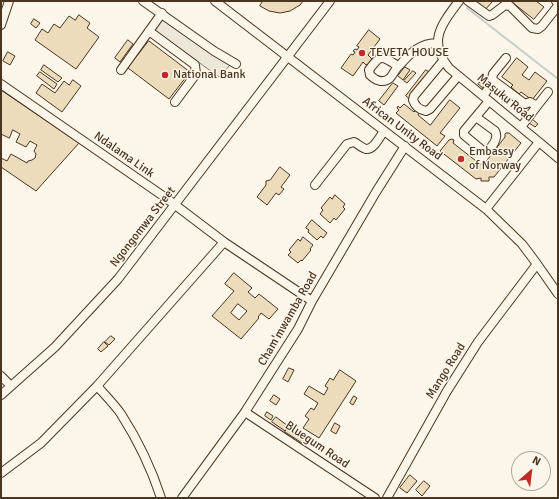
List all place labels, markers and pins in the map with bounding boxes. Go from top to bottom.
place label: TEVETA HOUSE [370,46,449,60]
marker: TEVETA HOUSE [357,48,367,58]
place label: National Bank [173,68,246,82]
marker: National Bank [160,70,170,80]
place label: Embassy of Norway [469,145,521,173]
marker: Embassy of Norway [456,154,466,164]

